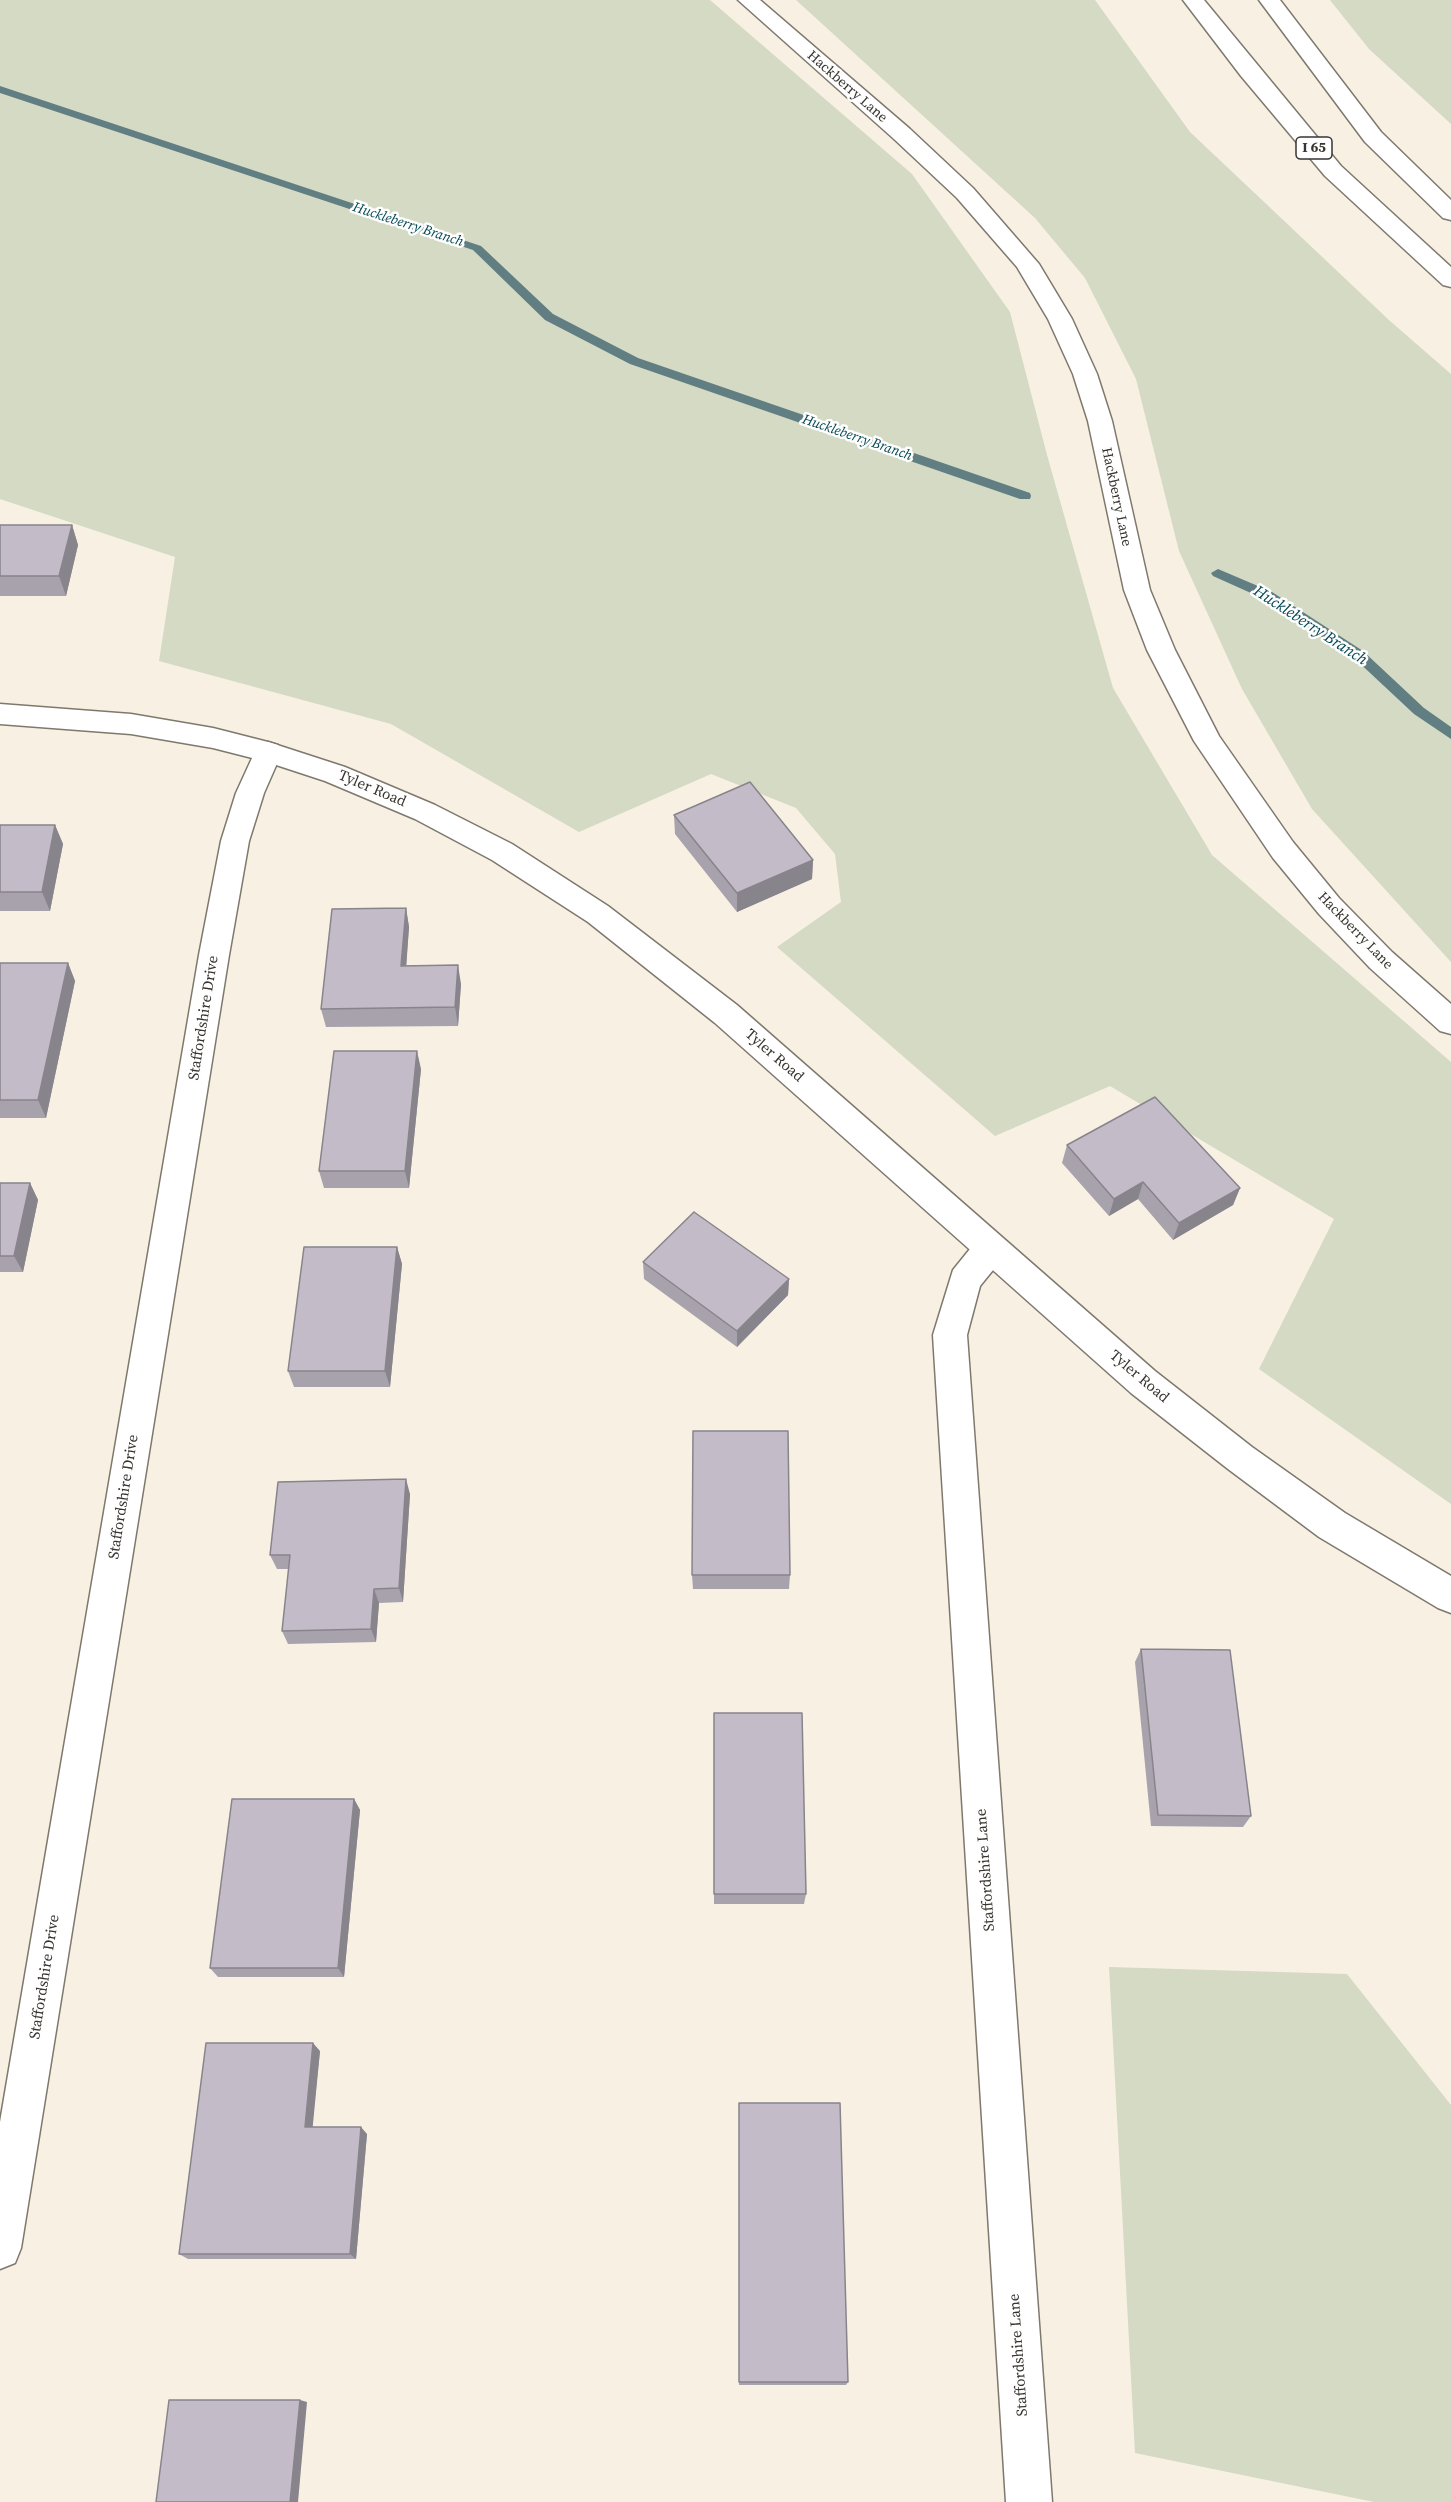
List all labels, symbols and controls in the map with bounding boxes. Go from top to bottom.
street label: Hackberry Lane [803,48,891,126]
road number: I 65 [1296,137,1332,159]
water label: Huckleberry Branch [351,199,465,251]
water label: Huckleberry Branch [800,411,914,465]
street label: Hackberry Lane [1097,446,1135,548]
water label: Huckleberry Branch [1250,582,1370,670]
street label: Tyler Road [335,767,409,811]
street label: Hackberry Lane [1314,889,1396,973]
street label: Staffordshire Drive [185,954,223,1082]
street label: Tyler Road [741,1026,807,1086]
street label: Tyler Road [1106,1347,1172,1407]
street label: Staffordshire Drive [105,1433,143,1561]
street label: Staffordshire Lane [973,1808,999,1932]
street label: Staffordshire Drive [26,1913,64,2041]
street label: Staffordshire Lane [1006,2293,1032,2417]

